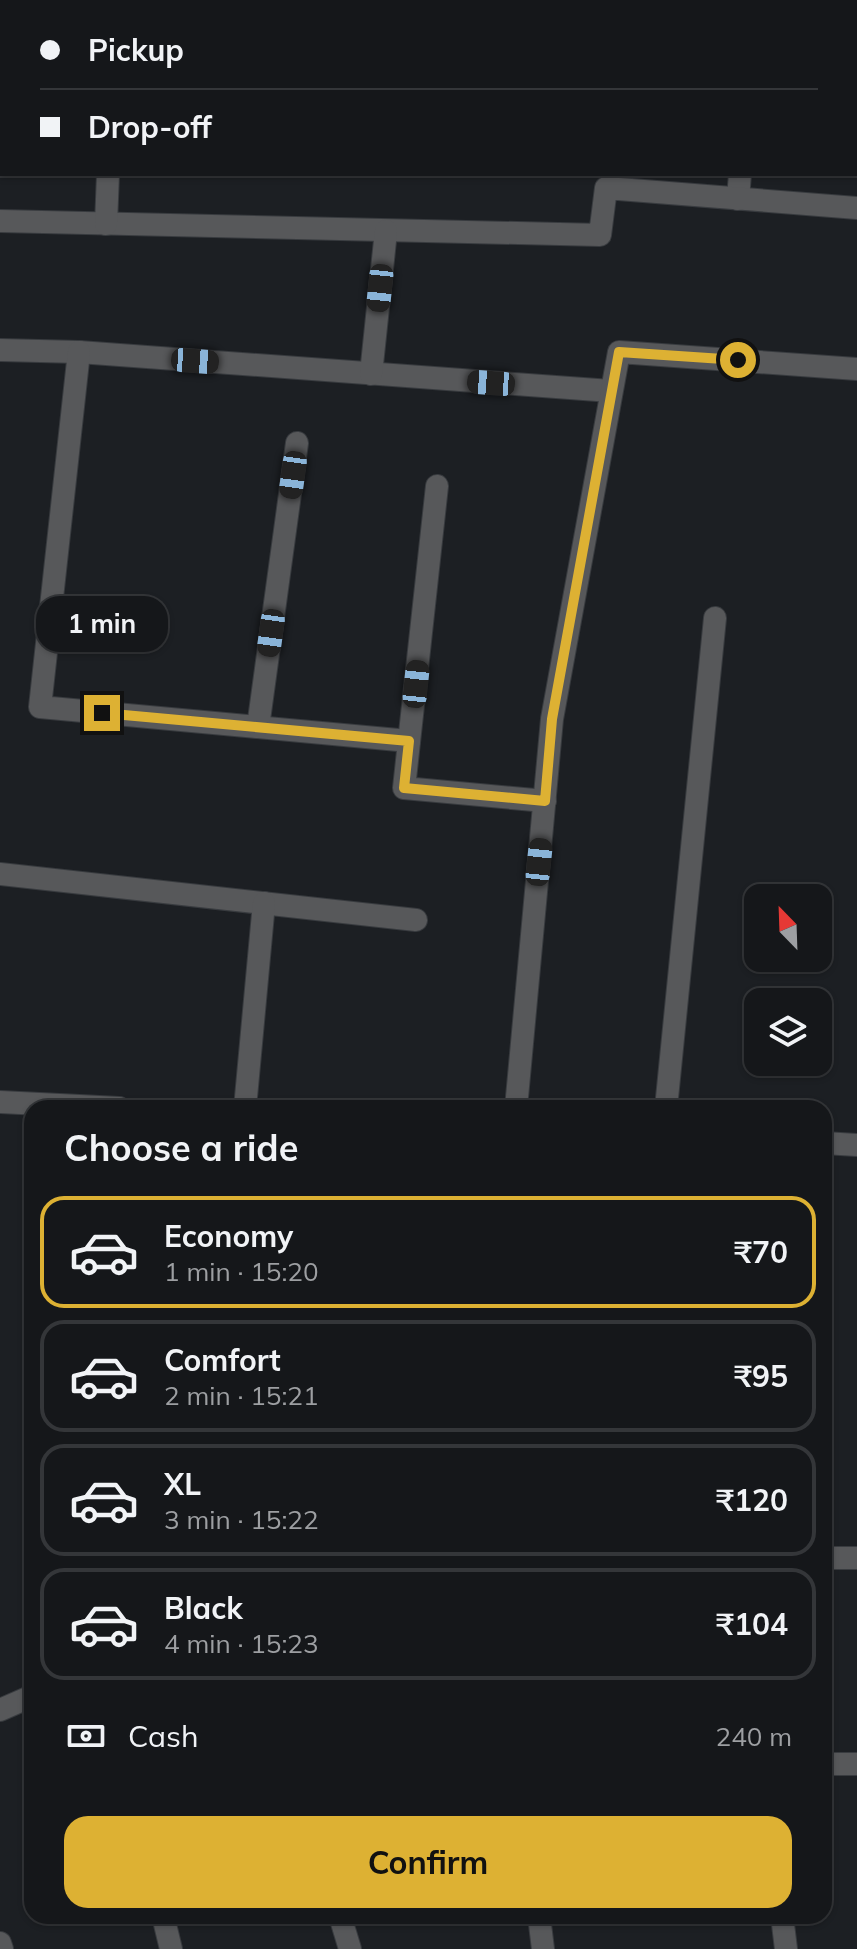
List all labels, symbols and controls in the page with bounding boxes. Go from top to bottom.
text: Pickup [88,31,184,69]
text: Drop-off [88,108,212,146]
car [366,263,394,313]
route start [720,342,756,378]
car [170,347,220,375]
car [466,369,516,397]
car [278,450,308,500]
callout: 1 min [36,597,168,653]
text: 1 min [68,607,136,640]
car [256,608,286,658]
car [402,659,430,709]
route end [84,695,120,731]
car [525,837,553,887]
north arrow [744,884,832,972]
map controls [744,884,832,1076]
button: layers [744,988,832,1076]
text: Choose a ride [64,1125,298,1170]
icon: car [68,1216,140,1288]
text: Economy [164,1217,293,1255]
text: ₹70 [734,1233,788,1271]
text: 1 min · 15:20 [164,1255,319,1288]
icon: car [68,1340,140,1412]
text: Comfort [164,1341,281,1379]
text: ₹95 [734,1357,788,1395]
text: 2 min · 15:21 [164,1379,319,1412]
icon: car [68,1464,140,1536]
text: XL [164,1465,201,1503]
text: ₹120 [716,1481,788,1519]
text: 3 min · 15:22 [164,1503,319,1536]
icon: car [68,1588,140,1660]
text: Black [164,1589,243,1627]
text: ₹104 [716,1605,788,1643]
text: 4 min · 15:23 [164,1627,319,1660]
icon: cash [64,1714,108,1758]
text: Cash [128,1717,199,1755]
text: 240 m [716,1720,792,1753]
button: Confirm [64,1816,792,1908]

